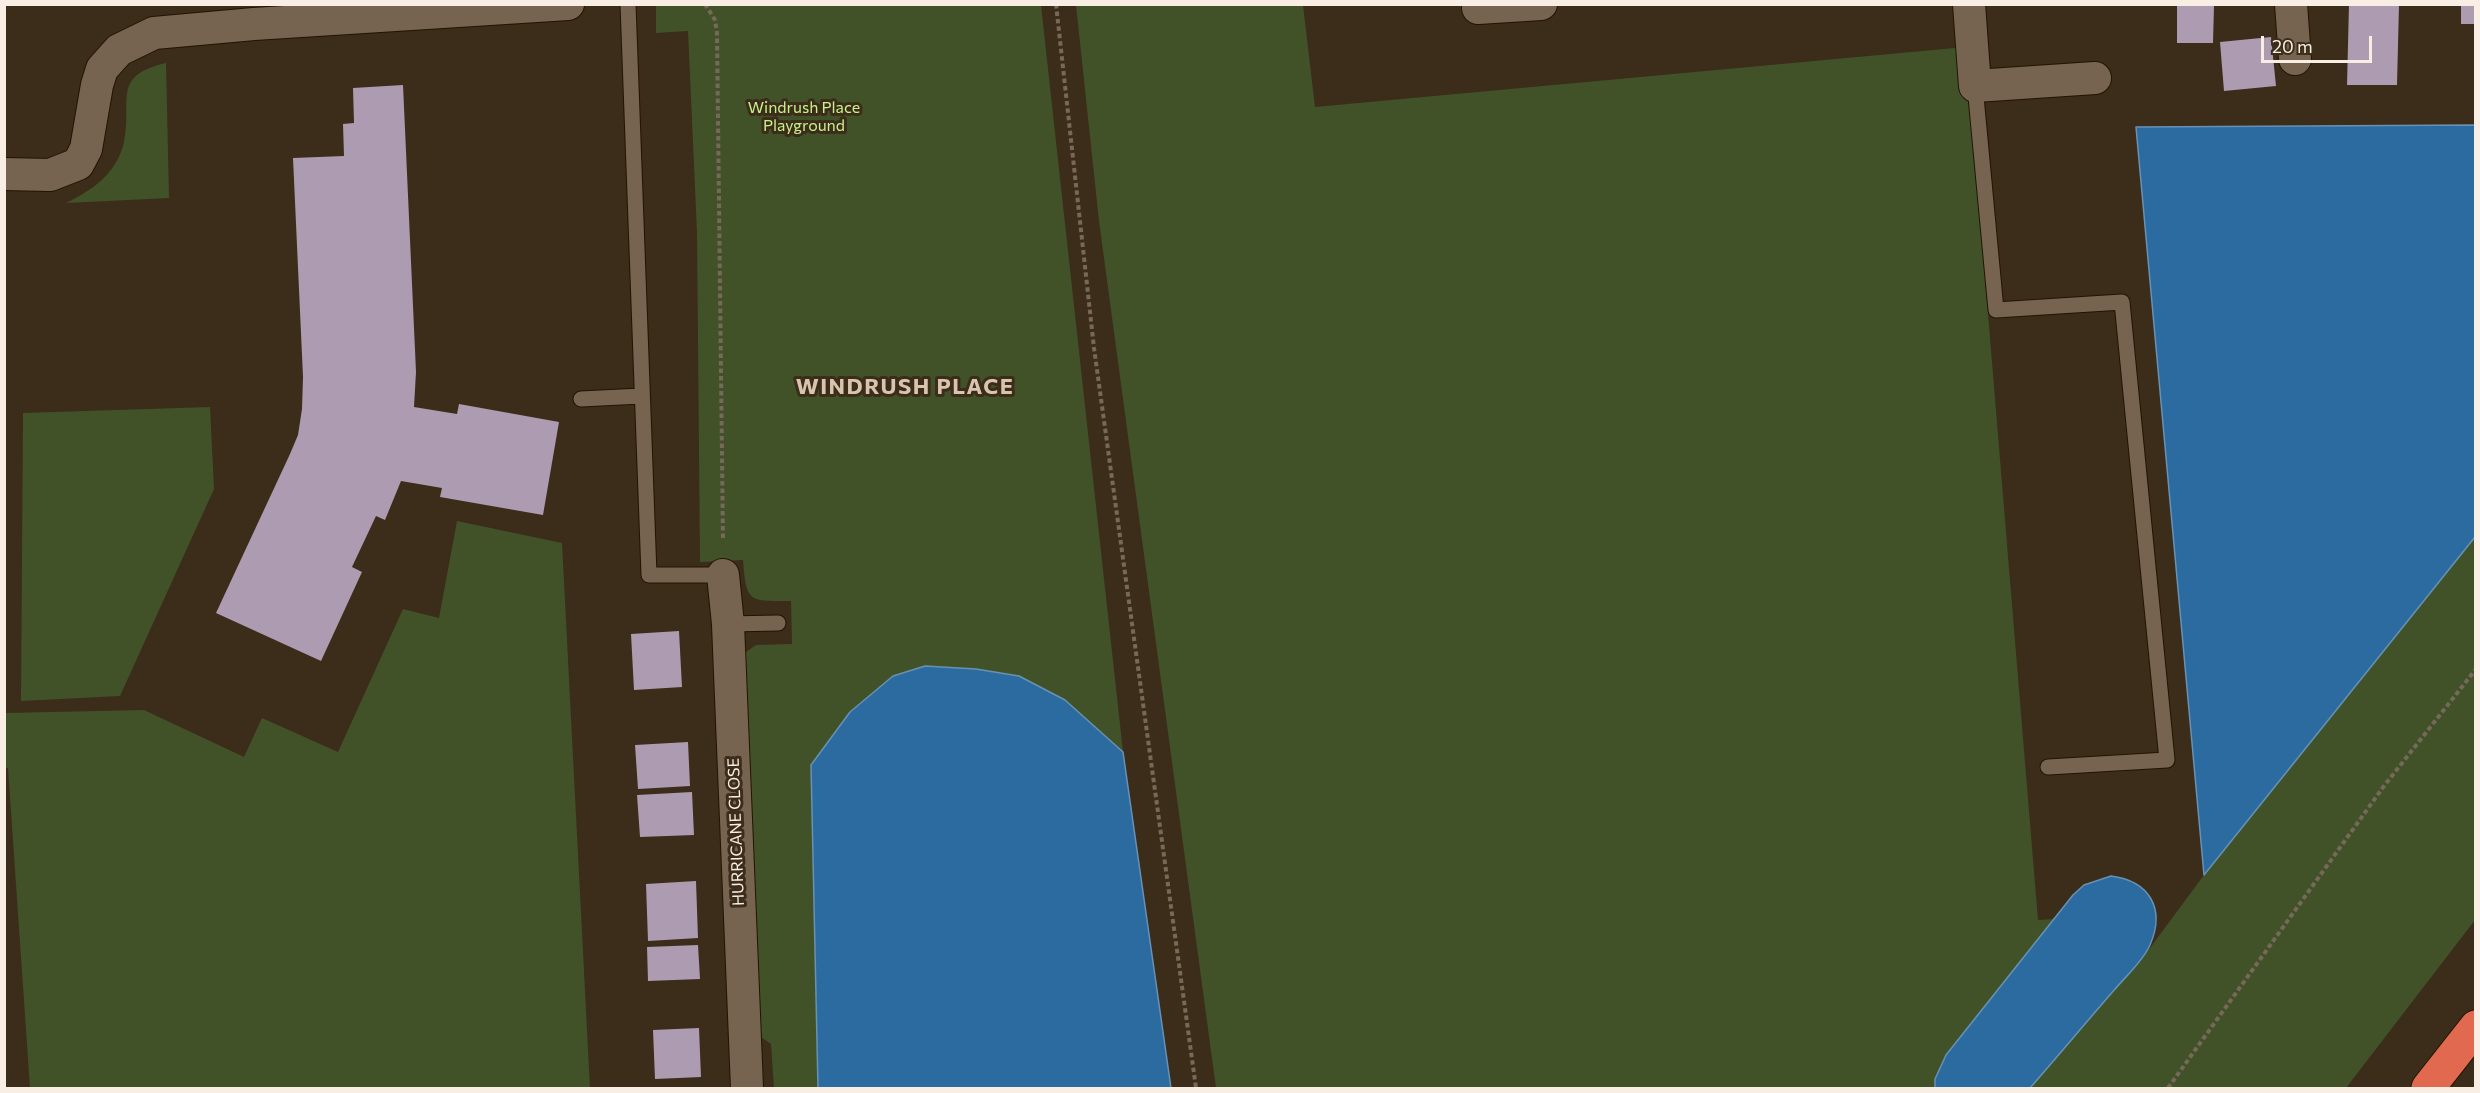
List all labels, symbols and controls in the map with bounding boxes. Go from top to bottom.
scale bar [2264,24,2375,62]
text: 20 m [2272,35,2313,57]
park label: Windrush Place Playground [748,98,860,136]
district label: WINDRUSH PLACE [796,374,1014,400]
street label: HURRICANE CLOSE [724,758,748,906]

